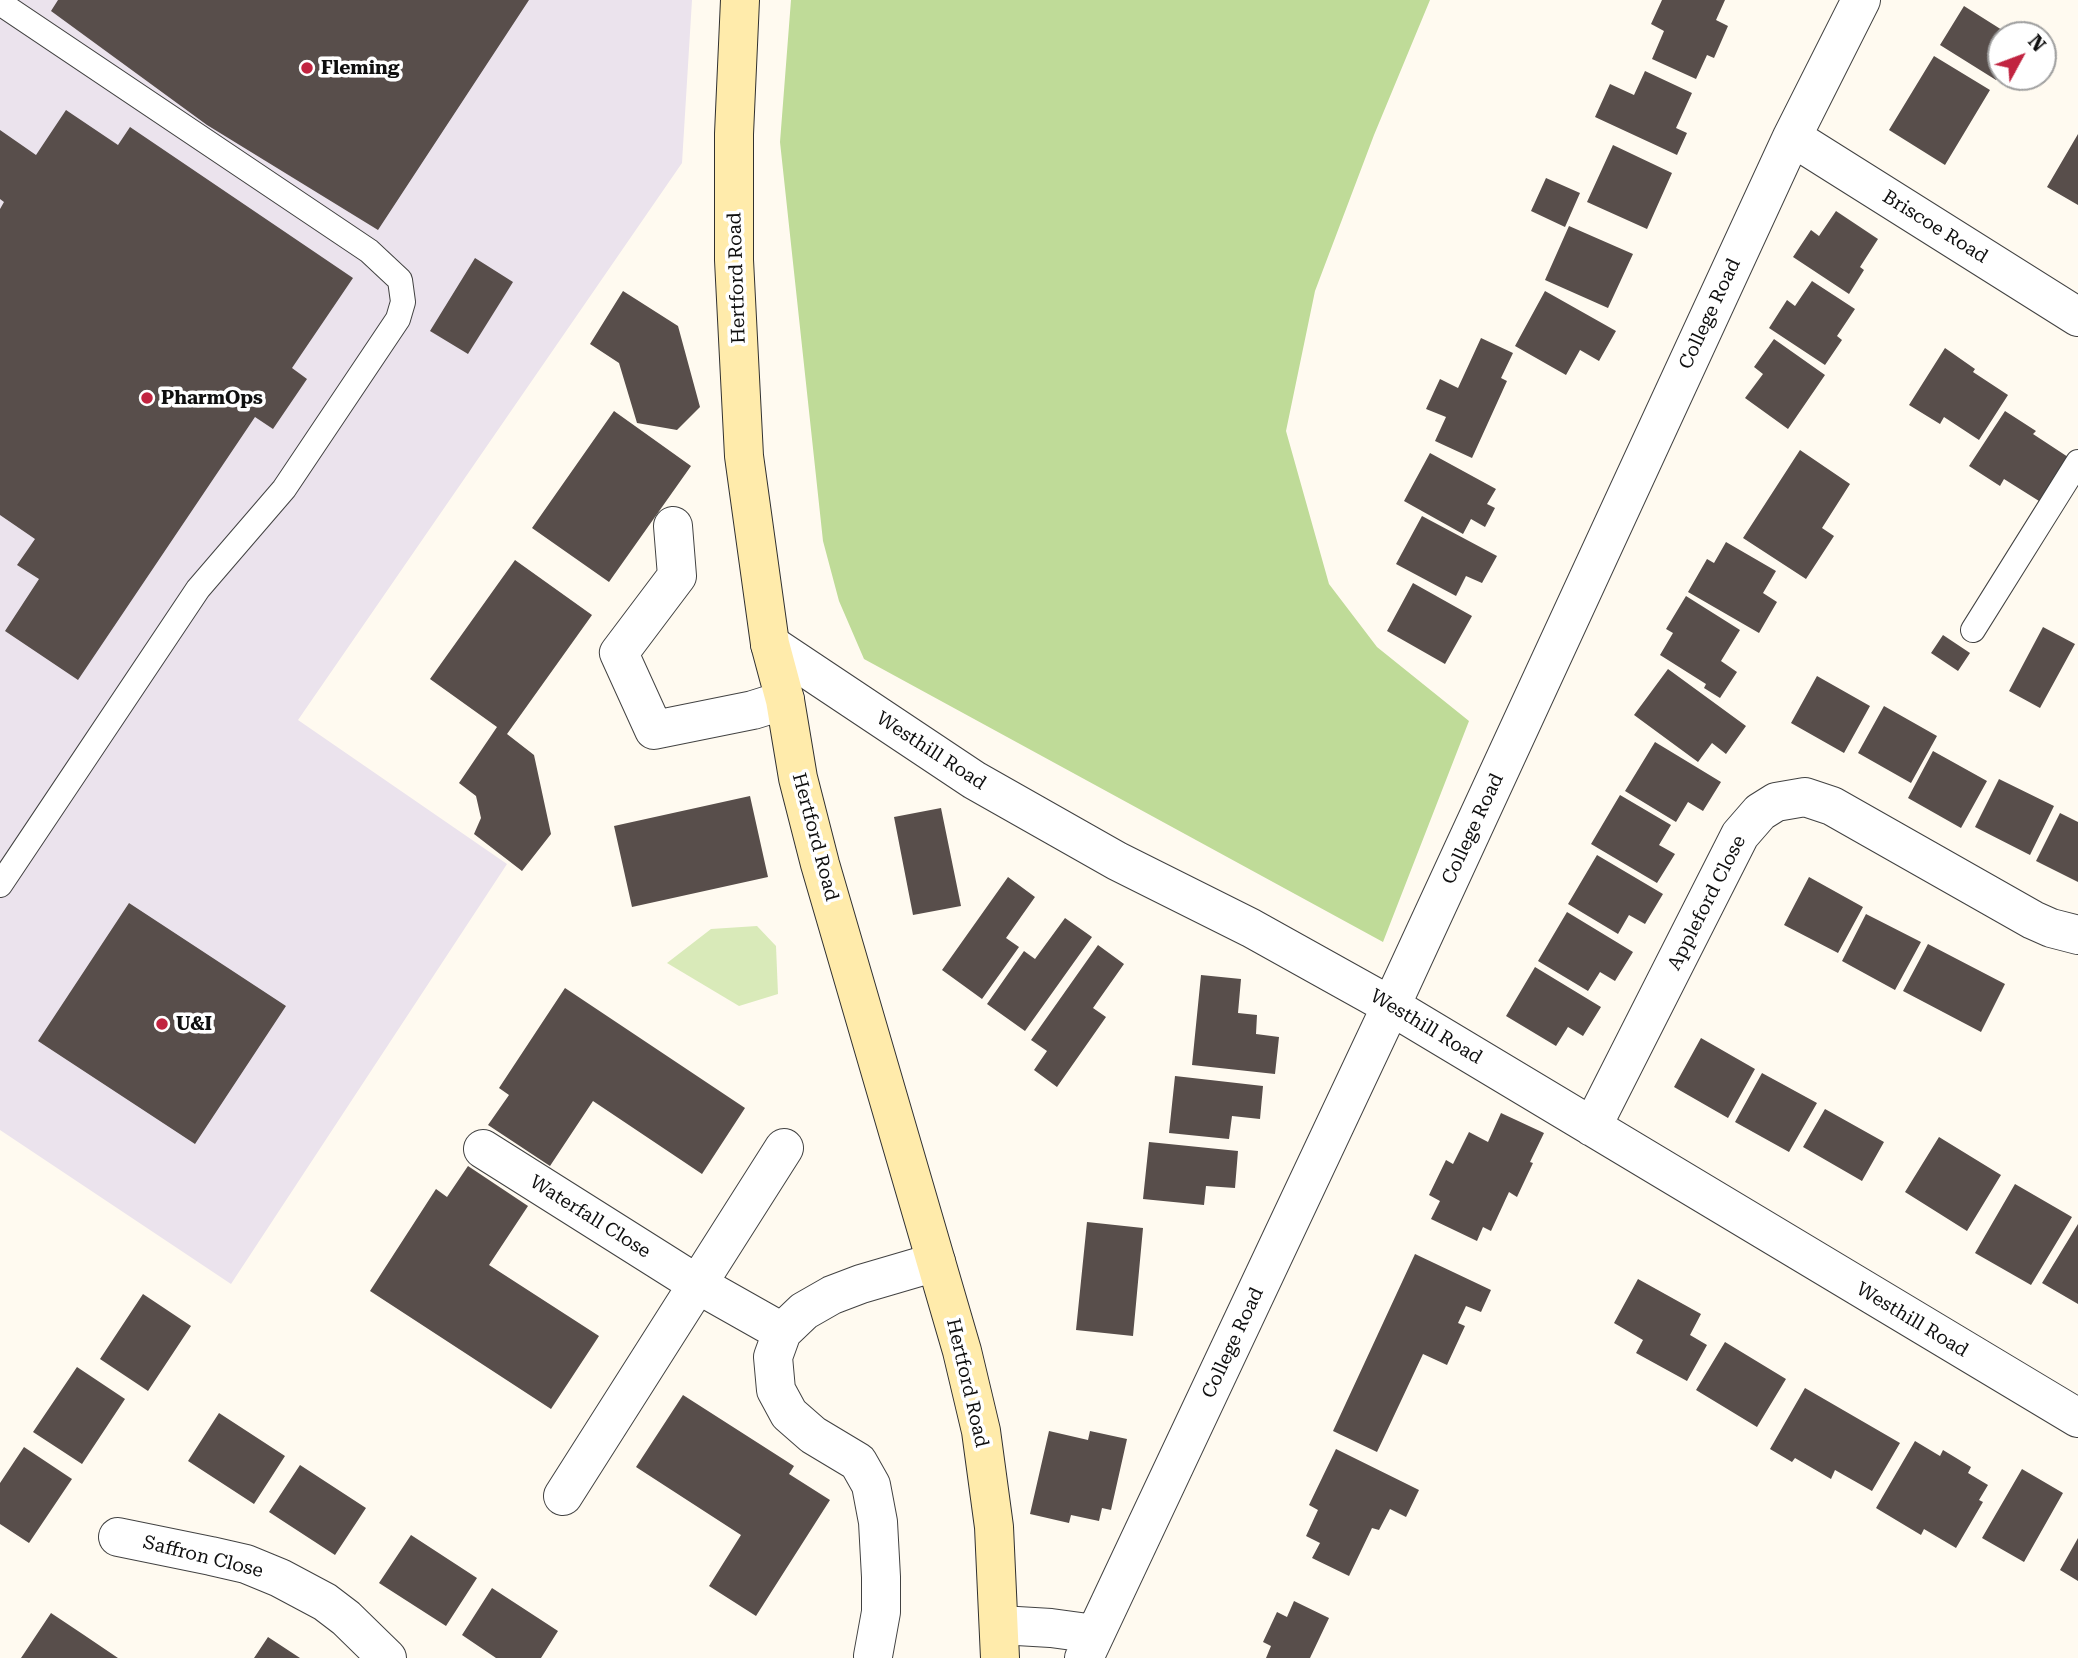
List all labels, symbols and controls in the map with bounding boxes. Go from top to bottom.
north arrow [1987,21,2057,91]
text: N [2023,30,2050,56]
place label: Fleming [321,57,399,79]
marker: Fleming [299,60,315,76]
street label: Briscoe Road [1878,186,1992,268]
street label: Hertford Road [723,212,751,344]
street label: College Road [1674,255,1746,373]
place label: PharmOps [161,387,263,409]
marker: PharmOps [139,390,155,406]
street label: Westhill Road [872,707,990,795]
street label: College Road [1437,770,1509,888]
street label: Hertford Road [787,771,843,903]
street label: Appleford Close [1663,832,1751,974]
street label: Westhill Road [1366,985,1486,1069]
place label: U&I [176,1013,212,1035]
marker: U&I [154,1016,170,1032]
street label: Waterfall Close [525,1171,655,1263]
street label: Westhill Road [1852,1278,1972,1362]
street label: College Road [1197,1284,1269,1402]
street label: Hertford Road [941,1316,993,1450]
street label: Saffron Close [141,1531,265,1583]

